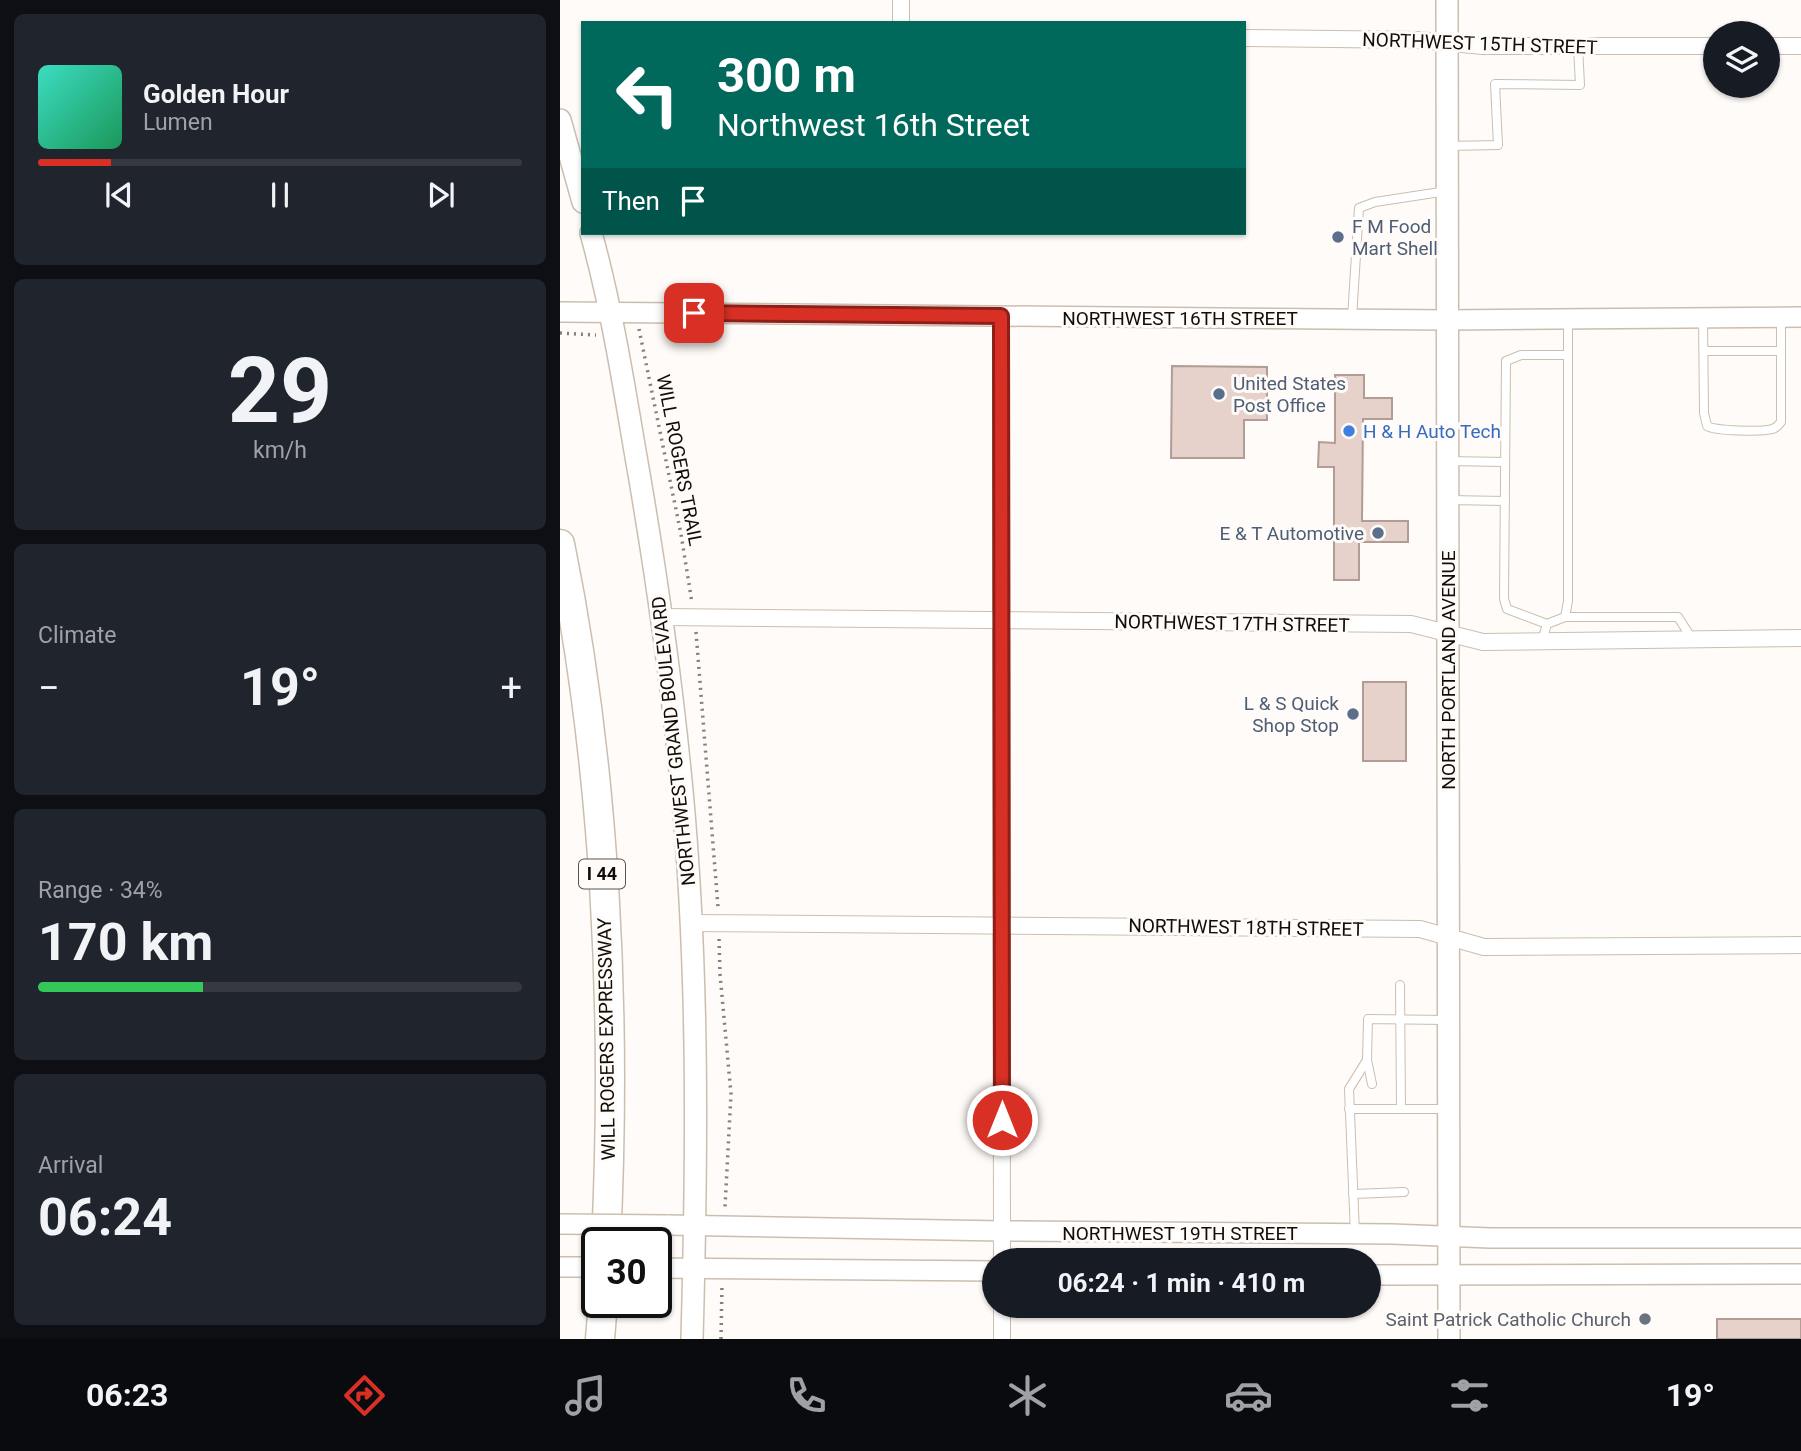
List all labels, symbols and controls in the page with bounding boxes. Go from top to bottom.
map controls [1703,21,1780,98]
button: layers [1703,21,1780,98]
street label: NORTHWEST 15TH STREET [1362,28,1598,59]
text: 300 m [717,47,856,104]
icon: left [602,49,693,140]
text: Golden Hour [143,79,289,109]
text: Northwest 16th Street [717,106,1030,144]
text: Lumen [143,109,213,136]
icon: previous [100,176,138,214]
icon: pause [261,176,299,214]
icon: next [422,176,460,214]
icon: arrive [674,182,712,220]
text: Then [602,186,660,216]
place label: F M Food Mart Shell [1352,215,1438,260]
marker: F M Food Mart Shell [1330,229,1346,245]
pin [664,283,724,343]
icon: arrive [675,294,713,332]
street label: NORTHWEST 16TH STREET [1062,307,1298,330]
text: 29 [228,338,332,444]
place label: United States Post Office [1233,372,1346,417]
street label: WILL ROGERS TRAIL [652,373,707,548]
marker: United States Post Office [1211,386,1227,402]
place label: H & H Auto Tech [1363,420,1501,443]
marker: H & H Auto Tech [1341,423,1357,439]
text: km/h [253,437,307,464]
place label: E & T Automotive [1220,522,1364,545]
marker: E & T Automotive [1370,525,1386,541]
street label: NORTH PORTLAND AVENUE [1437,550,1460,790]
street label: NORTHWEST GRAND BOULEVARD [647,595,700,887]
street label: NORTHWEST 17TH STREET [1114,610,1350,637]
text: Climate [38,622,117,649]
text: 19° [240,657,320,718]
text: − [38,666,60,710]
text: + [500,666,522,710]
place label: L & S Quick Shop Stop [1244,692,1339,737]
marker: L & S Quick Shop Stop [1345,706,1361,722]
road number: I 44 [579,860,625,888]
text: Range · 34% [38,877,163,904]
text: 170 km [38,912,213,973]
street label: NORTHWEST 18TH STREET [1128,914,1364,941]
street label: WILL ROGERS EXPRESSWAY [593,917,620,1160]
position arrow [965,1083,1039,1157]
text: Arrival [38,1152,103,1179]
text: 06:24 [38,1187,172,1248]
street label: NORTHWEST 19TH STREET [1062,1222,1298,1245]
speed limit sign: 30 [581,1227,672,1318]
text: 06:24 · 1 min · 410 m [1058,1268,1305,1298]
place label: Saint Patrick Catholic Church [1385,1308,1631,1331]
marker: Saint Patrick Catholic Church [1637,1311,1653,1327]
icon: directions [340,1371,389,1420]
icon: music [561,1371,610,1420]
icon: phone [782,1371,831,1420]
icon: climate [1003,1371,1052,1420]
icon: car [1224,1371,1273,1420]
icon: filters [1445,1371,1494,1420]
text: 06:23 [86,1376,168,1414]
text: 19° [1666,1376,1715,1414]

